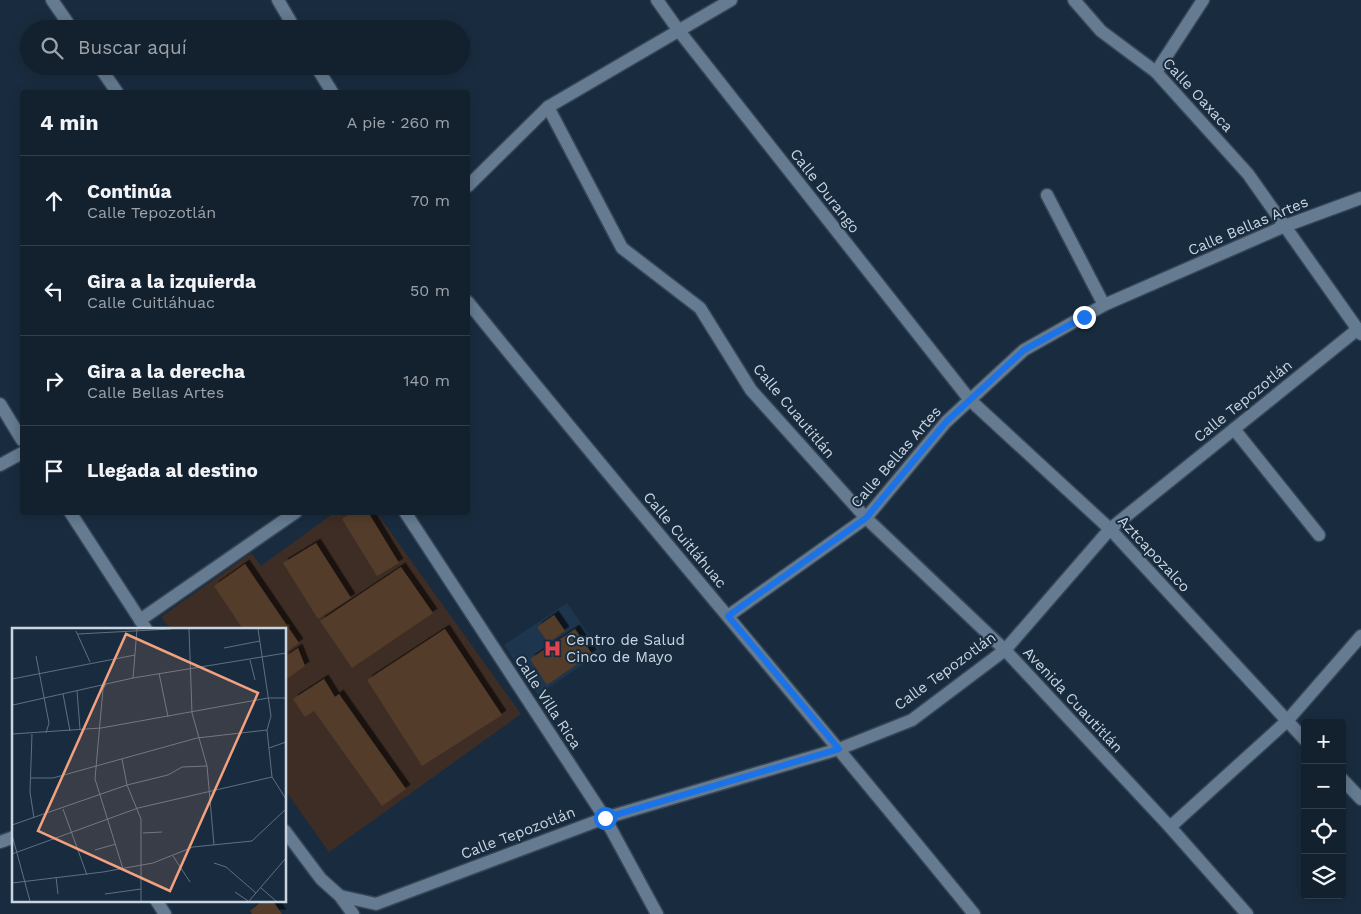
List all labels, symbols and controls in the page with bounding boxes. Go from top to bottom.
search box [20,20,470,75]
icon: search [38,34,66,62]
text: Buscar aquí [78,36,187,59]
street label: Calle Oaxaca [1159,54,1237,136]
text: 4 min [40,110,98,135]
text: A pie · 260 m [347,113,450,132]
street label: Calle Durango [786,145,864,237]
text: Continúa [87,180,171,203]
icon: ahead [40,187,68,215]
text: 70 m [411,191,450,210]
street label: Calle Bellas Artes [1185,193,1311,259]
text: Calle Tepozotlán [87,203,216,222]
text: Gira a la izquierda [87,270,256,293]
icon: left [40,277,68,305]
text: 50 m [410,281,450,300]
text: Calle Cuitláhuac [87,293,215,312]
route end [1073,306,1096,329]
street label: Calle Tepozotlán [1190,356,1296,446]
text: Gira a la derecha [87,360,245,383]
street label: Calle Cuautitlán [749,360,839,462]
icon: right [40,367,68,395]
text: 140 m [403,371,450,390]
text: Calle Bellas Artes [87,383,224,402]
street label: Calle Bellas Artes [847,402,945,511]
icon: arrive [40,457,68,485]
text: Llegada al destino [87,459,258,482]
street label: Calle Cuitláhuac [640,488,730,592]
street label: Aztcapozalco [1114,512,1194,596]
inset map [12,628,286,902]
street label: Calle Tepozotlán [891,628,999,714]
place label: Centro de Salud Cinco de Mayo [566,631,685,666]
hospital icon: Centro de Salud Cinco de Mayo [542,639,562,659]
street label: Avenida Cuautitlán [1019,643,1127,757]
street label: Calle Villa Rica [511,652,585,753]
map controls [1301,719,1346,899]
button: + [1301,719,1346,764]
button: − [1301,764,1346,809]
street label: Calle Tepozotlán [458,803,578,863]
route start [594,807,617,830]
button: locate [1301,809,1346,854]
button: layers [1301,854,1346,899]

